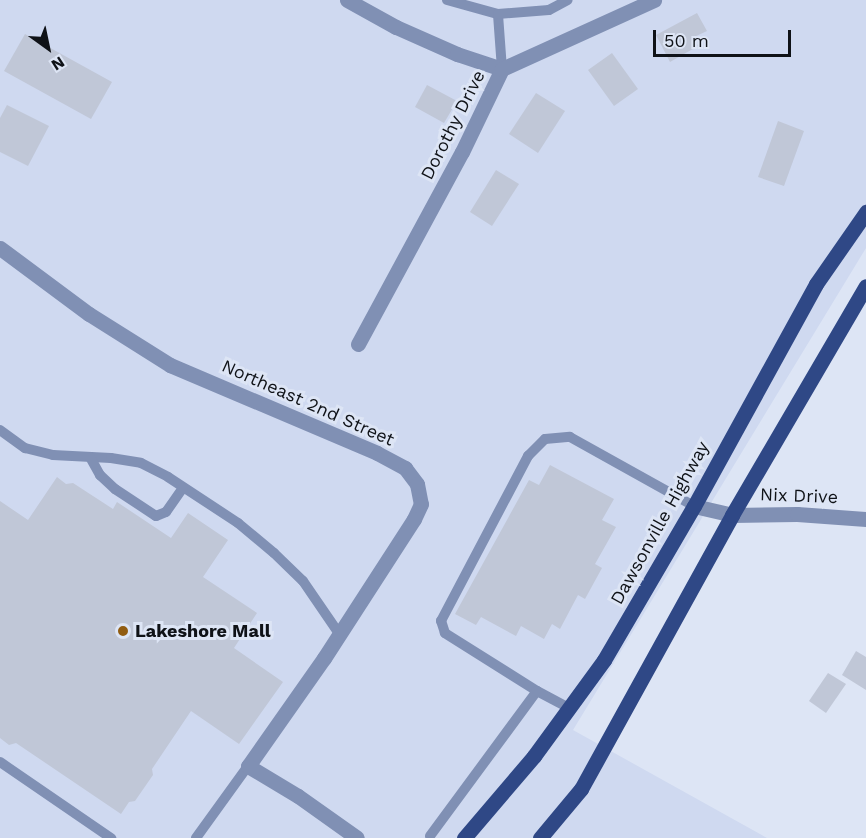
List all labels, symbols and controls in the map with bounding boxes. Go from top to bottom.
north arrow [18,18,78,78]
scale bar [656,18,794,56]
text: 50 m [664,30,709,51]
text: N [48,52,68,75]
street label: Dorothy Drive [416,67,490,183]
street label: Northeast 2nd Street [218,355,398,451]
street label: Dawsonville Highway [606,438,714,608]
street label: Nix Drive [759,484,839,508]
place label: Lakeshore Mall [135,620,271,642]
marker: Lakeshore Mall [116,624,130,638]

